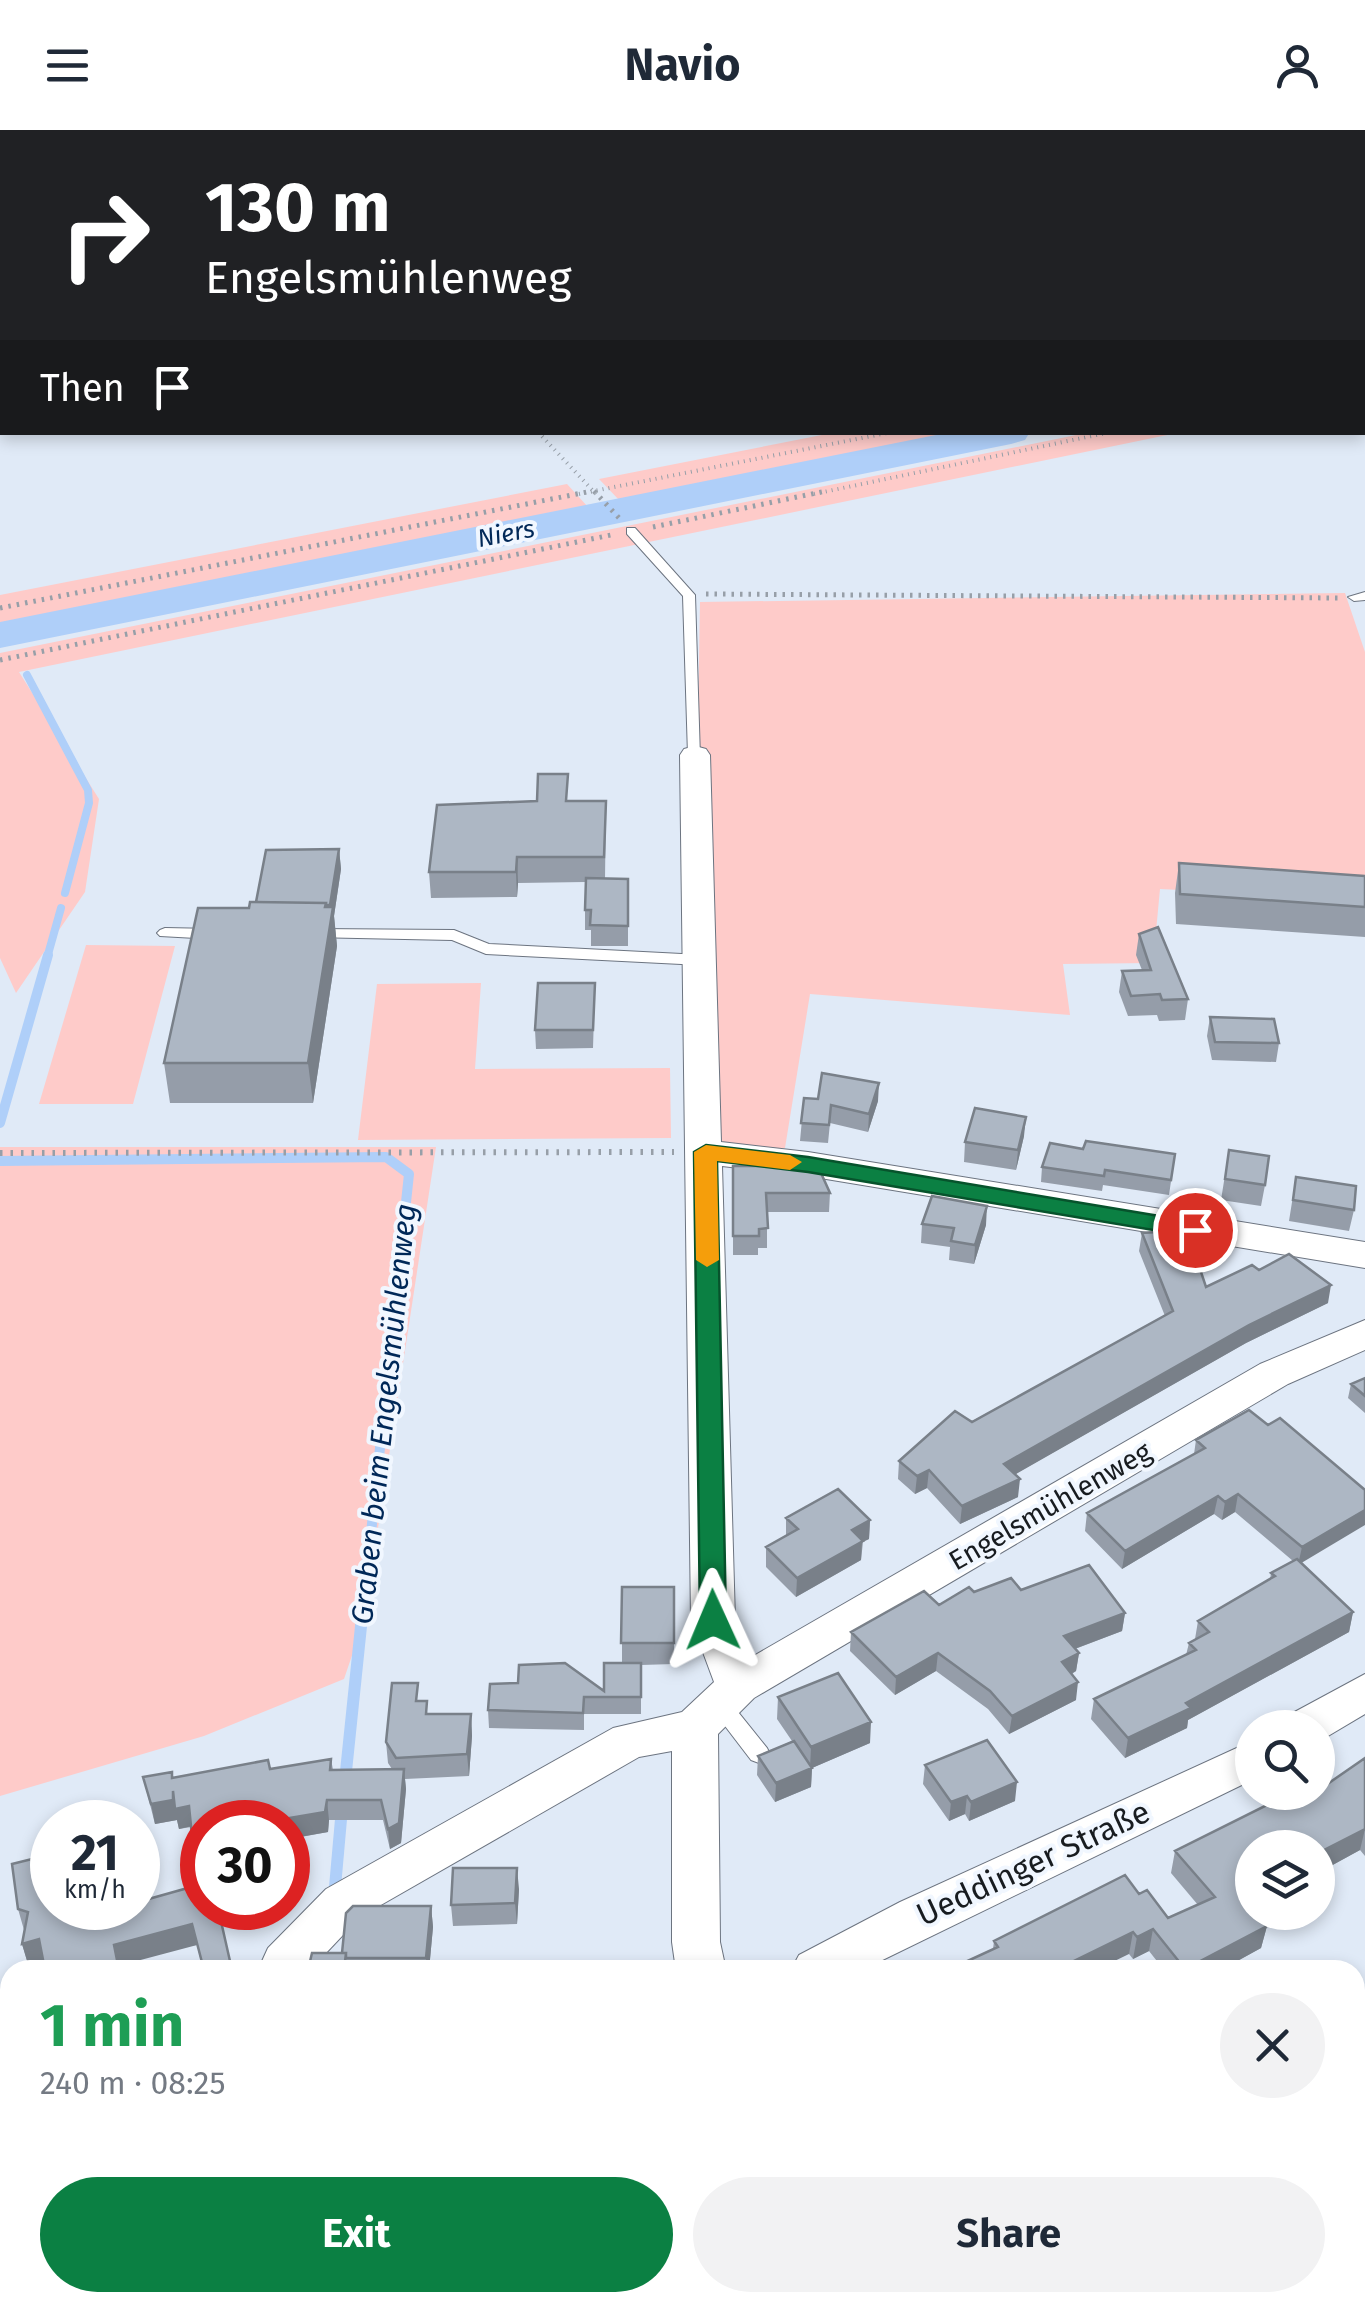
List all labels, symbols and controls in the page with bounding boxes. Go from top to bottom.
icon: menu [40,38,95,93]
text: Navio [625,38,740,92]
icon: person [1270,38,1325,93]
text: 130 m [205,166,391,250]
icon: right [40,170,170,300]
text: Engelsmühlenweg [205,251,572,305]
icon: arrive [145,360,200,415]
text: Then [40,365,125,411]
water label: Niers [475,514,537,554]
pin [1153,1188,1238,1273]
water label: Graben beim Engelsmühlenweg [344,1202,424,1626]
icon: arrive [1168,1203,1223,1258]
street label: Engelsmühlenweg [943,1434,1157,1577]
position arrow [661,1568,765,1672]
map controls [1235,1710,1335,1930]
button: search [1235,1710,1335,1810]
street label: Ueddinger Straße [910,1792,1156,1934]
speed limit sign: 30 [180,1800,310,1930]
text: 21 [71,1823,119,1883]
button: layers [1235,1830,1335,1930]
text: km/h [64,1875,126,1905]
text: 1 min [40,1990,184,2062]
button: close [1220,1993,1325,2098]
text: 240 m · 08:25 [40,2064,225,2102]
button: Exit [40,2177,673,2292]
button: Share [693,2177,1325,2292]

